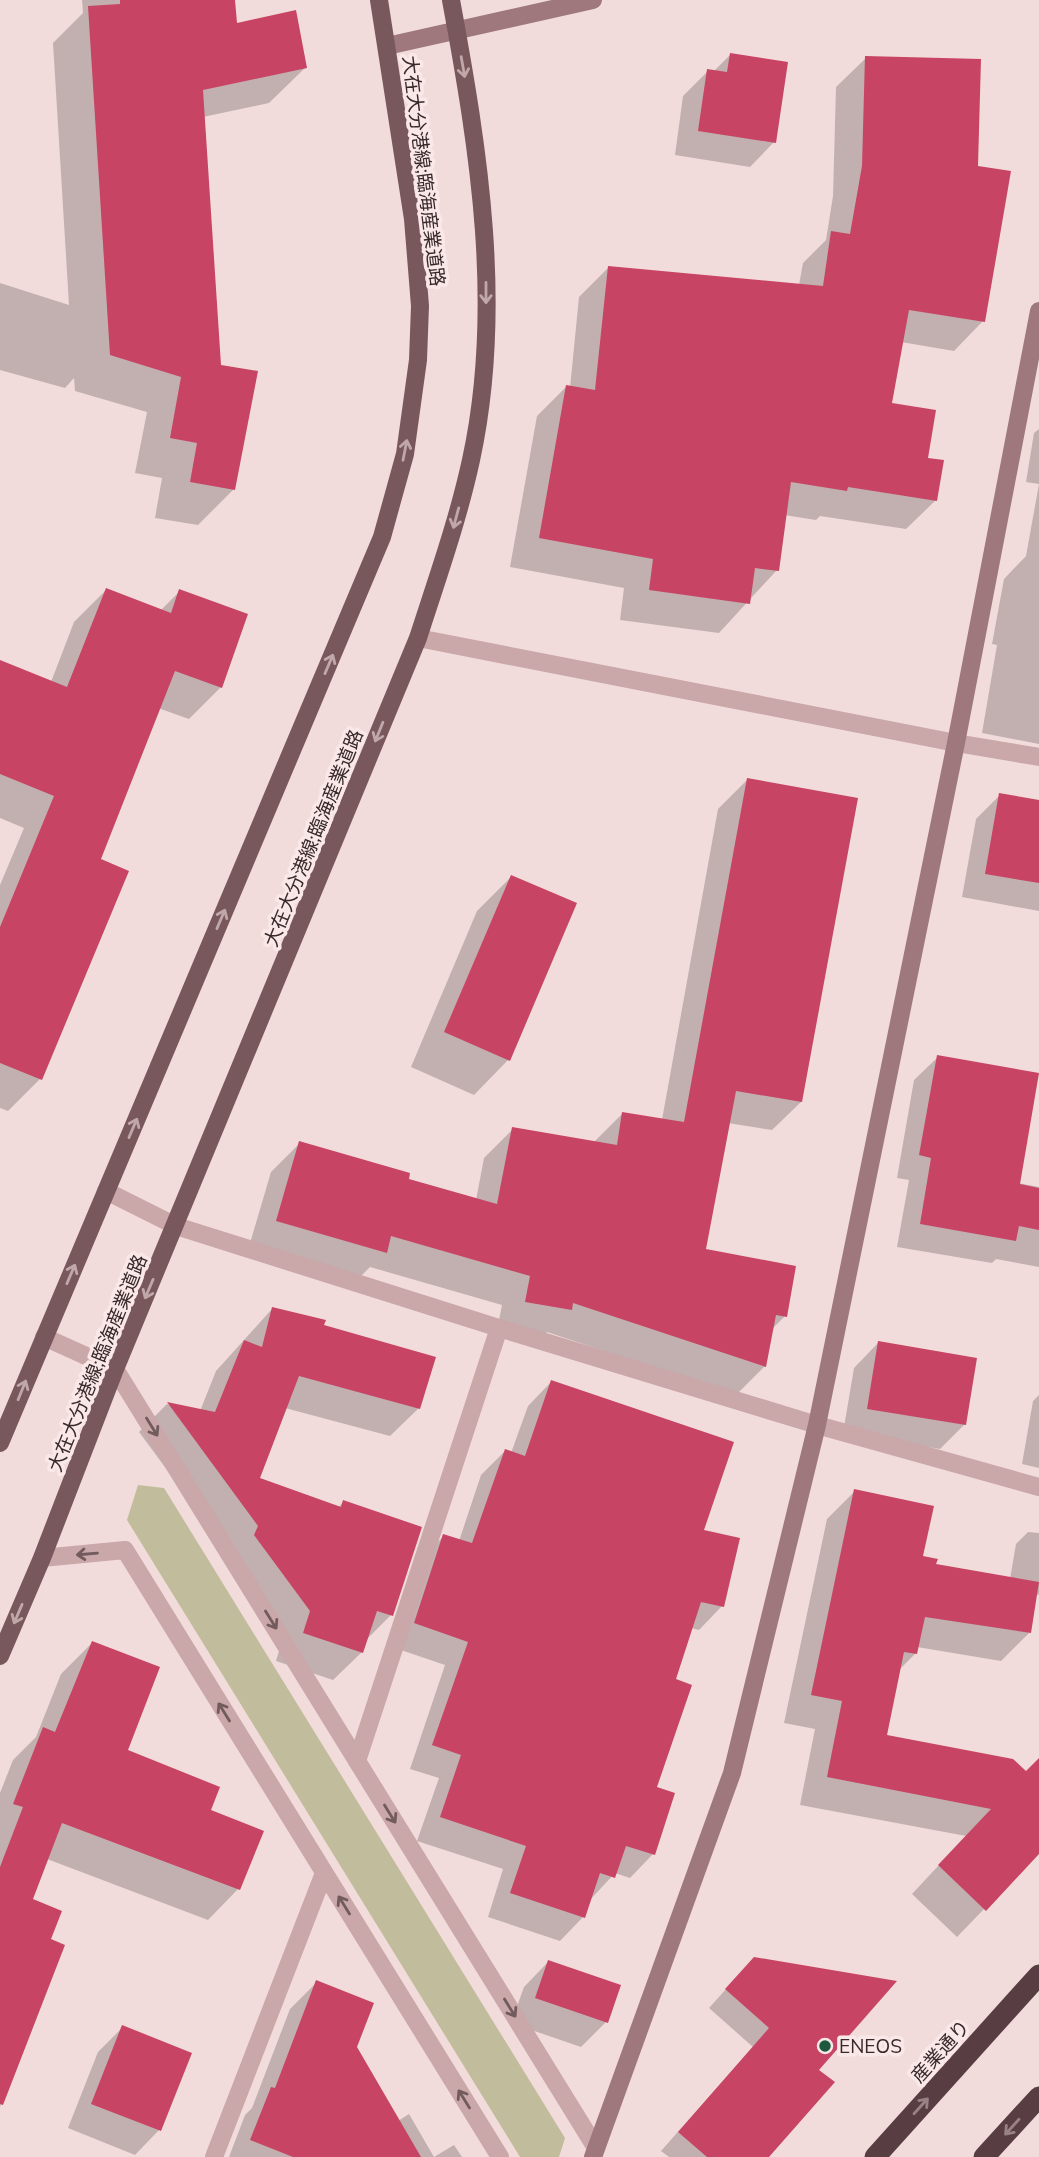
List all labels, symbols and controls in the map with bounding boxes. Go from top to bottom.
street label: 大在大分港線;臨海産業道路 [398,54,450,288]
one-way arrow [457,55,471,78]
one-way arrow [479,281,493,304]
one-way arrow [398,439,412,462]
one-way arrow [449,506,462,529]
one-way arrow [323,654,336,675]
one-way arrow [372,720,385,742]
street label: 大在大分港線;臨海産業道路 [258,726,368,950]
one-way arrow [215,908,228,930]
one-way arrow [127,1118,140,1140]
street label: 大在大分港線;臨海産業道路 [42,1251,152,1475]
one-way arrow [65,1264,78,1286]
one-way arrow [142,1278,155,1299]
one-way arrow [16,1380,29,1401]
one-way arrow [145,1416,159,1436]
one-way arrow [76,1547,99,1560]
one-way arrow [10,1603,23,1625]
one-way arrow [264,1610,278,1630]
one-way arrow [217,1702,231,1722]
one-way arrow [383,1804,398,1823]
one-way arrow [337,1896,351,1916]
one-way arrow [503,1997,517,2017]
street label: 産業通り [906,2015,974,2087]
place label: ENEOS [839,2034,902,2058]
marker: ENEOS [817,2038,833,2054]
one-way arrow [456,2090,471,2109]
one-way arrow [913,2097,929,2115]
one-way arrow [1003,2118,1020,2135]

